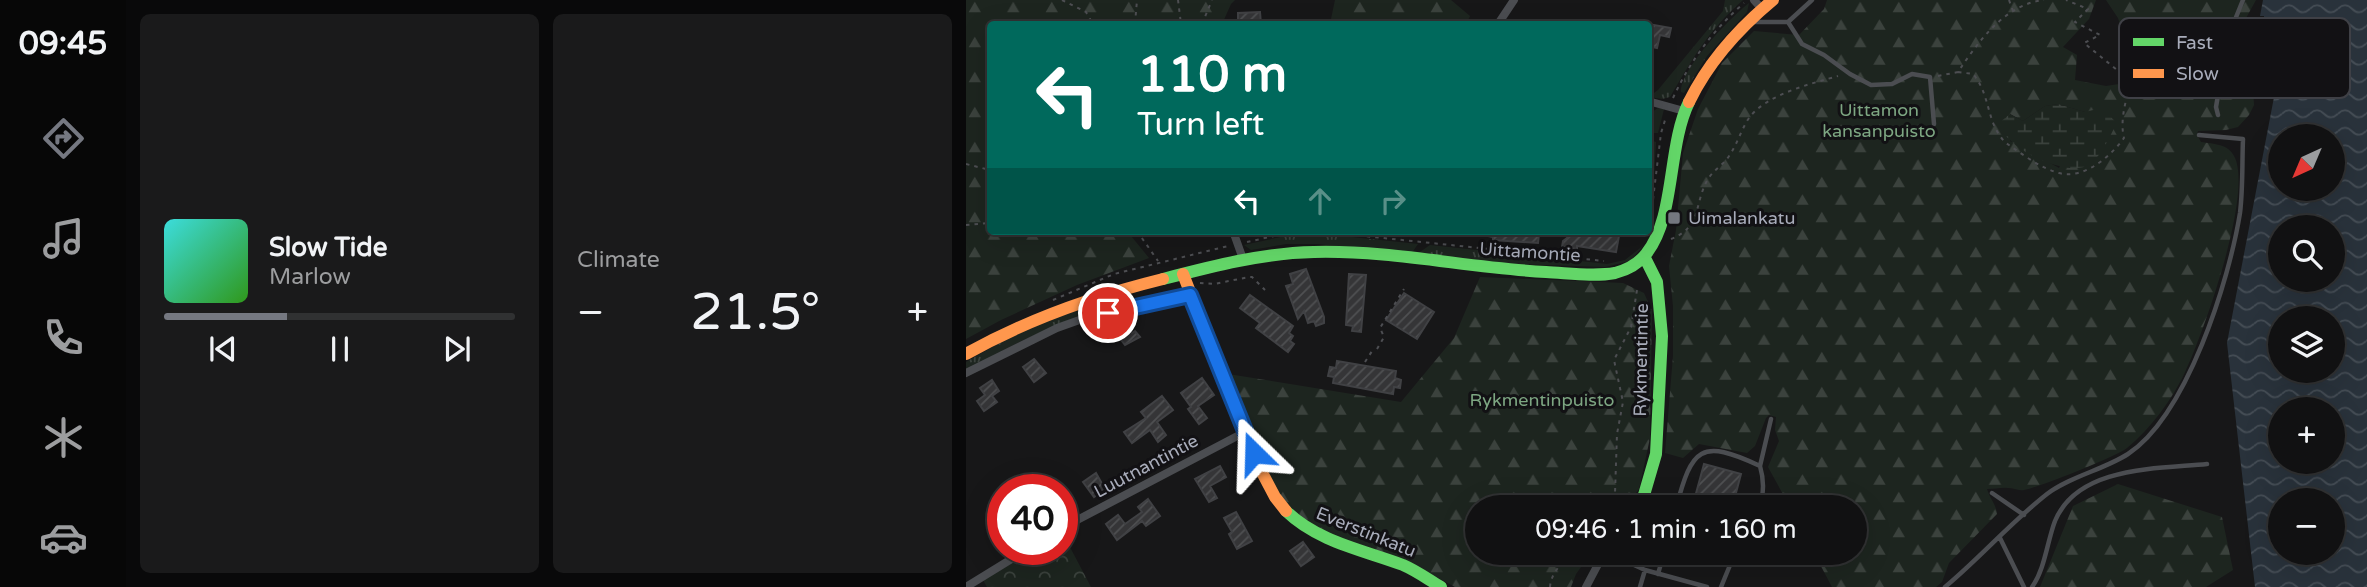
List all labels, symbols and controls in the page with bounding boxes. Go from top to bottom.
legend [2119,18,2350,98]
text: 09:45 [19,25,107,63]
text: Fast [2176,32,2213,54]
text: 110 m [1137,46,1287,105]
icon: left [1022,49,1113,140]
text: Slow [2176,63,2219,85]
park label: Uittamon kansanpuisto [1822,99,1936,142]
text: Turn left [1137,106,1264,144]
icon: directions [39,114,88,163]
north arrow [2268,124,2345,201]
map controls [2268,124,2345,565]
icon: left [1228,182,1266,220]
icon: ahead [1301,182,1339,220]
icon: right [1374,182,1412,220]
place label: Uimalankatu [1688,207,1795,229]
marker: Uimalankatu [1666,210,1682,226]
icon: music [39,214,88,263]
button: search [2268,215,2345,292]
text: Slow Tide [269,232,387,263]
street label: Uittamontie [1479,237,1581,267]
text: Climate [577,246,660,274]
text: Marlow [269,263,351,291]
text: 21.5° [690,281,820,344]
pin [1078,283,1138,343]
text: − [577,290,604,336]
text: + [907,290,928,336]
icon: arrive [1089,294,1127,332]
street label: Rykmentintie [1629,303,1653,417]
button: layers [2268,306,2345,383]
icon: phone [39,313,88,362]
icon: previous [204,330,242,368]
icon: pause [321,330,359,368]
icon: next [438,330,476,368]
park label: Rykmentinpuisto [1469,389,1615,411]
button: + [2268,397,2345,474]
icon: climate [39,413,88,462]
position arrow [1217,416,1291,490]
street label: Luutnantintie [1090,429,1202,503]
speed limit sign: 40 [987,474,1078,565]
button: − [2268,488,2345,565]
street label: Everstinkatu [1313,502,1419,562]
icon: car [39,513,88,562]
text: 09:46 · 1 min · 160 m [1535,514,1797,545]

